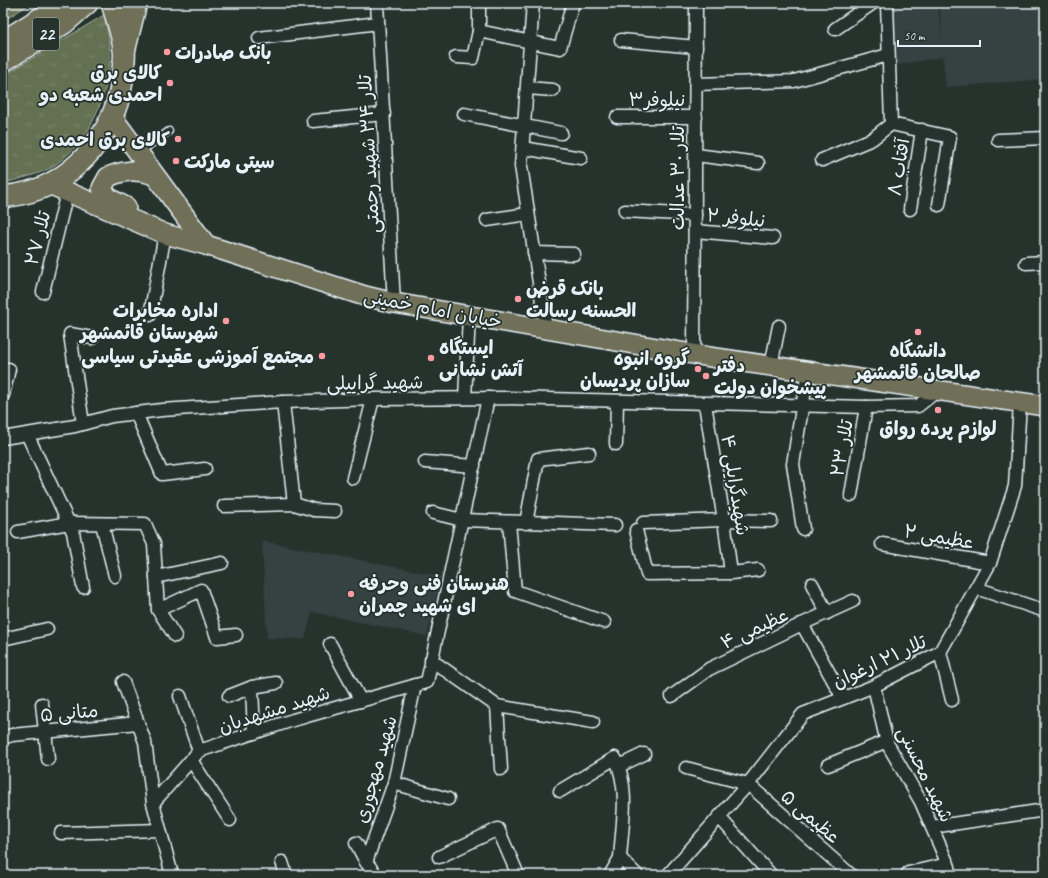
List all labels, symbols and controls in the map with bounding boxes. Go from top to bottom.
road number: 22 [33,18,59,50]
scale bar [898,22,980,48]
text: 50 m [904,28,926,44]
place label: بانک صادرات [175,41,272,65]
marker: بانک صادرات [162,47,172,57]
place label: کالای برق احمدی شعبه دو [37,61,163,107]
street label: تلار ۳۴ شهید رحمتی [353,73,385,234]
marker: کالای برق احمدی شعبه دو [165,78,175,88]
street label: نیلوفر۳ [629,88,685,112]
street label: تلار ۳۰ عدالت [666,125,690,230]
place label: کالای برق احمدی [40,128,171,152]
marker: کالای برق احمدی [173,134,183,144]
street label: آفتاب ۸ [883,135,916,198]
place label: سیتی مارکت [184,150,275,174]
marker: سیتی مارکت [171,156,181,166]
street label: نیلوفر ۲ [705,203,766,233]
street label: تلار ۲۷ [20,208,56,268]
place label: بانک قرض الحسنه رسالت [526,277,636,323]
street label: خیابان امام خمینی [361,284,504,336]
marker: بانک قرض الحسنه رسالت [513,294,523,304]
place label: اداره مخابرات شهرستان قائمشهر [78,299,218,345]
marker: اداره مخابرات شهرستان قائمشهر [221,316,231,326]
marker: دانشگاه صالحان قائمشهر [913,327,923,337]
place label: ایستگاه آتش نشانی [439,336,524,382]
place label: دانشگاه صالحان قائمشهر [853,339,981,385]
place label: مجتمع آموزشی عقیدتی سیاسی [81,345,314,370]
place label: گروه انبوه سازان پردیسان [580,347,691,393]
marker: مجتمع آموزشی عقیدتی سیاسی [317,351,327,361]
marker: ایستگاه آتش نشانی [426,353,436,363]
place label: دفتر پیشخوان دولت [712,354,827,400]
marker: گروه انبوه سازان پردیسان [693,364,703,374]
street label: شهید گراییلی [326,370,424,396]
marker: دفتر پیشخوان دولت [701,371,711,381]
marker: لوازم پرده رواق [933,405,943,415]
street label: تلار ۲۳ [825,417,859,479]
place label: لوازم پرده رواق [879,417,997,443]
street label: شهیدگرایلی ۴ [715,433,755,537]
street label: عظیمی ۲ [902,519,976,555]
place label: هنرستان فنی وحرفه ای شهید چمران [359,572,509,618]
marker: هنرستان فنی وحرفه ای شهید چمران [346,589,356,599]
street label: عظیمی ۴ [717,603,792,655]
street label: تلار ۲۱ ارغوان [829,629,931,694]
street label: شهید مشهدبان [215,681,333,739]
street label: متانی ۵ [39,698,99,727]
street label: شهید مهجوری [349,713,403,826]
street label: شهید محسنی [892,723,959,826]
street label: عظیمی ۵ [776,784,845,849]

